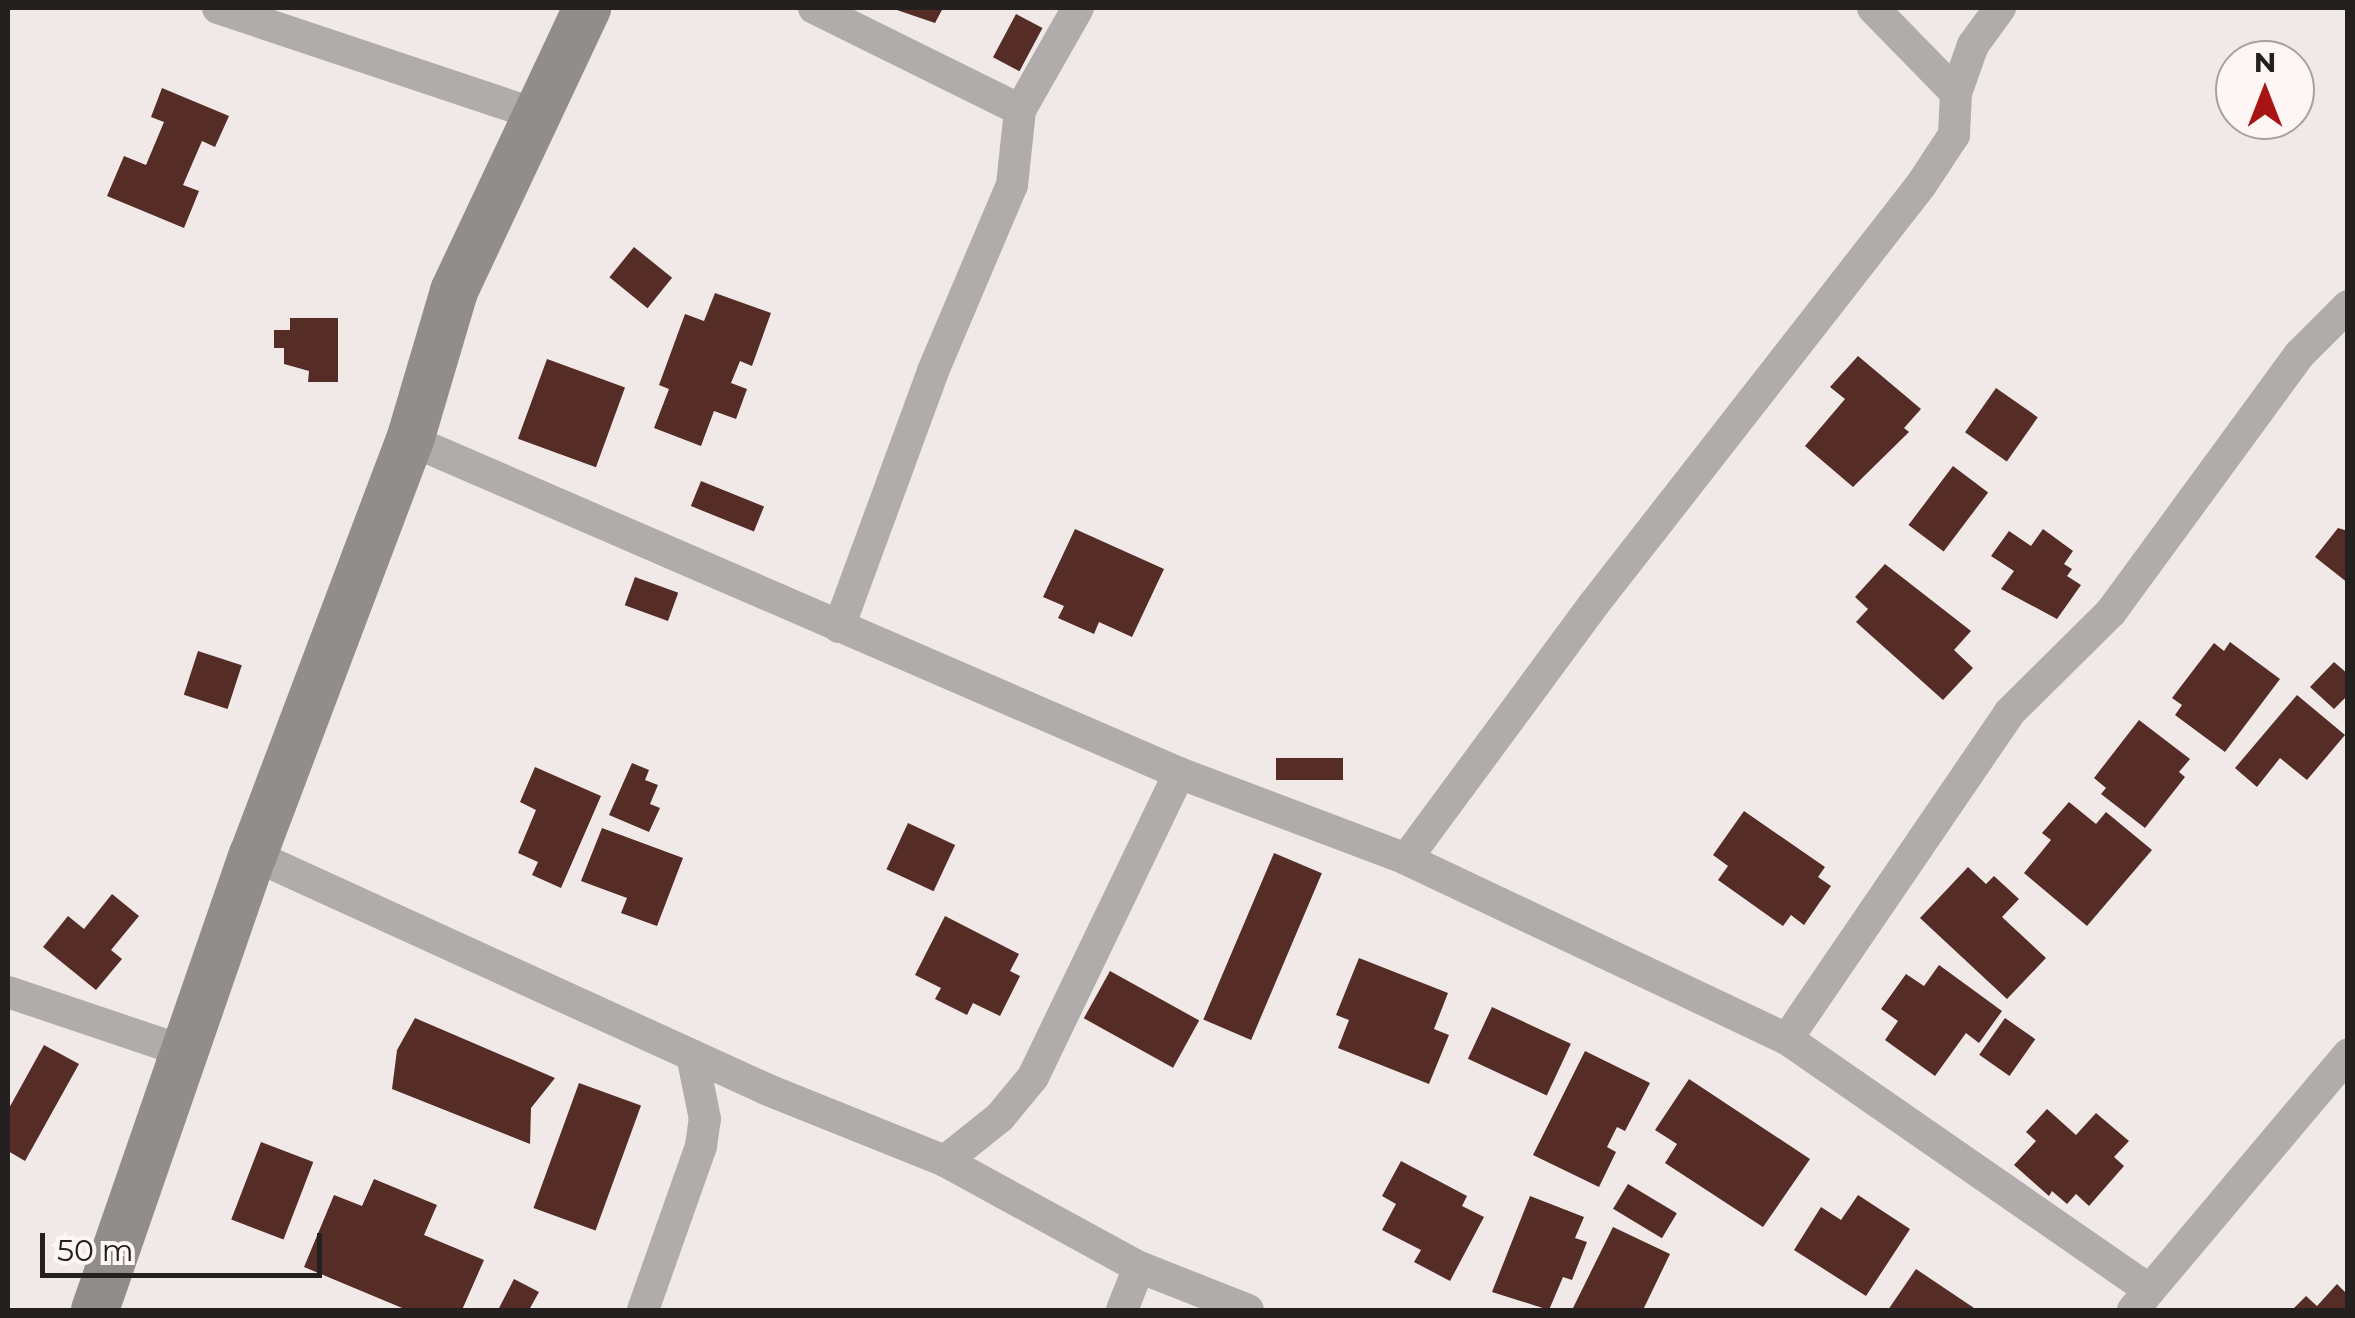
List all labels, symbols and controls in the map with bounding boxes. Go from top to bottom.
north arrow [2215,40,2315,140]
text: N [2254,45,2276,79]
scale bar [45,1213,328,1275]
text: 50 m [57,1232,134,1269]

